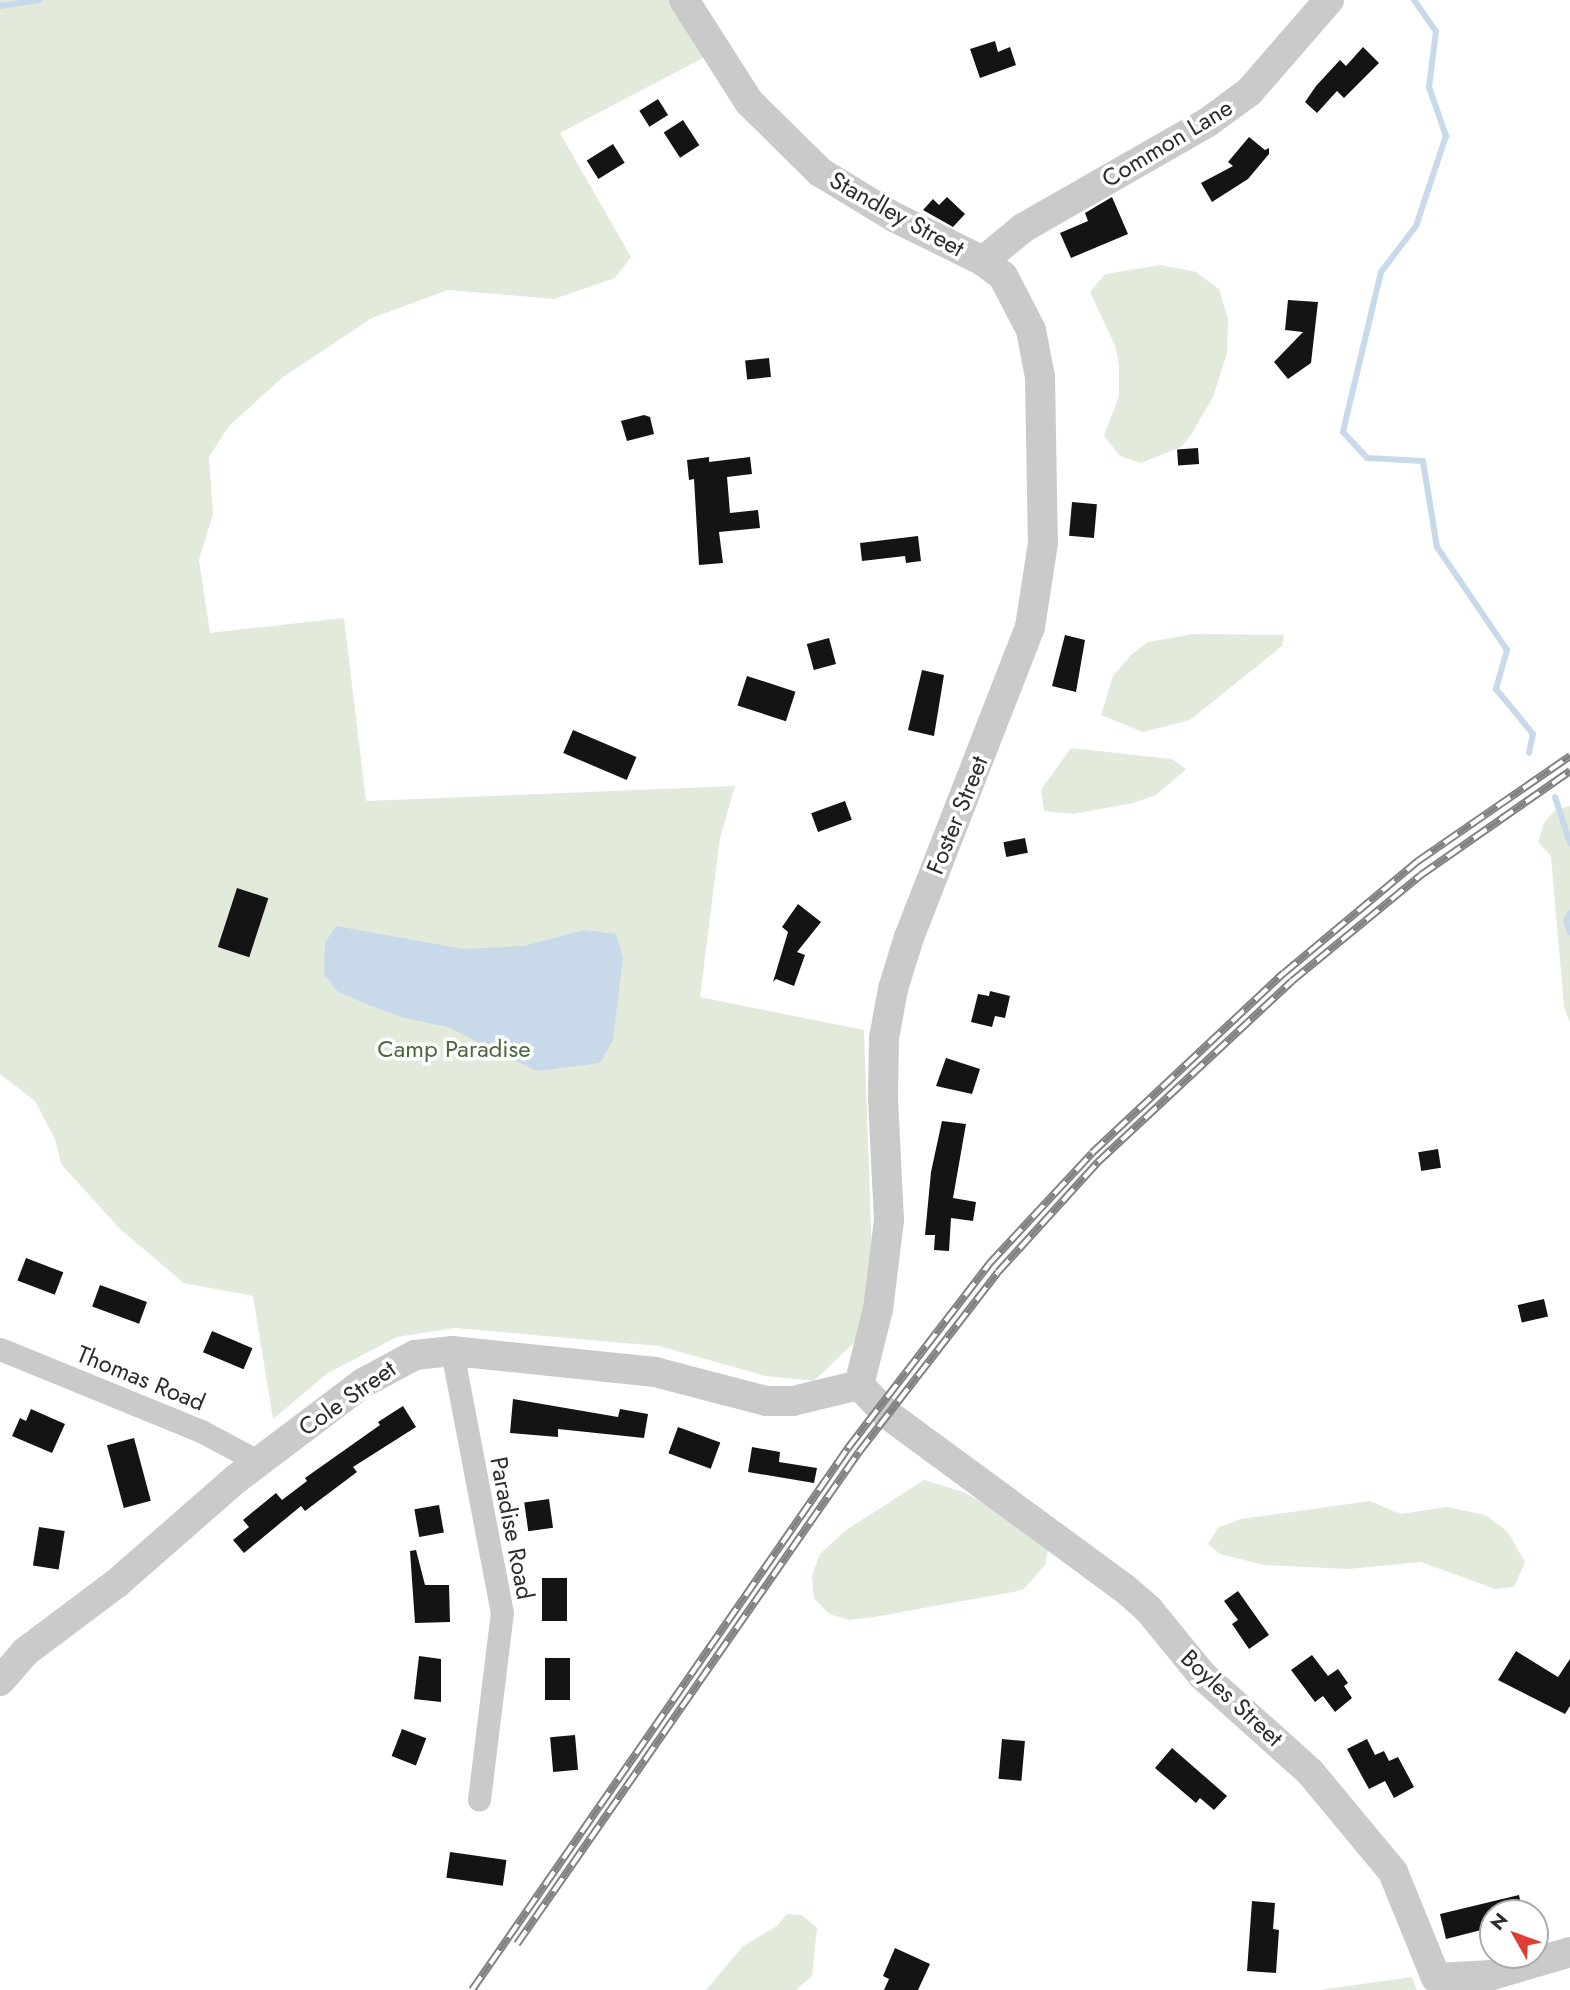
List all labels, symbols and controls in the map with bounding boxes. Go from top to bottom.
street label: Common Lane [1096,93,1238,193]
street label: Standley Street [825,165,969,263]
street label: Foster Street [920,752,994,878]
park label: Camp Paradise [377,1035,531,1063]
street label: Thomas Road [73,1339,209,1417]
street label: Cole Street [293,1354,401,1442]
street label: Paradise Road [484,1454,540,1602]
street label: Boyles Street [1175,1644,1289,1752]
north arrow [1479,1899,1549,1969]
text: N [1484,1907,1514,1936]

